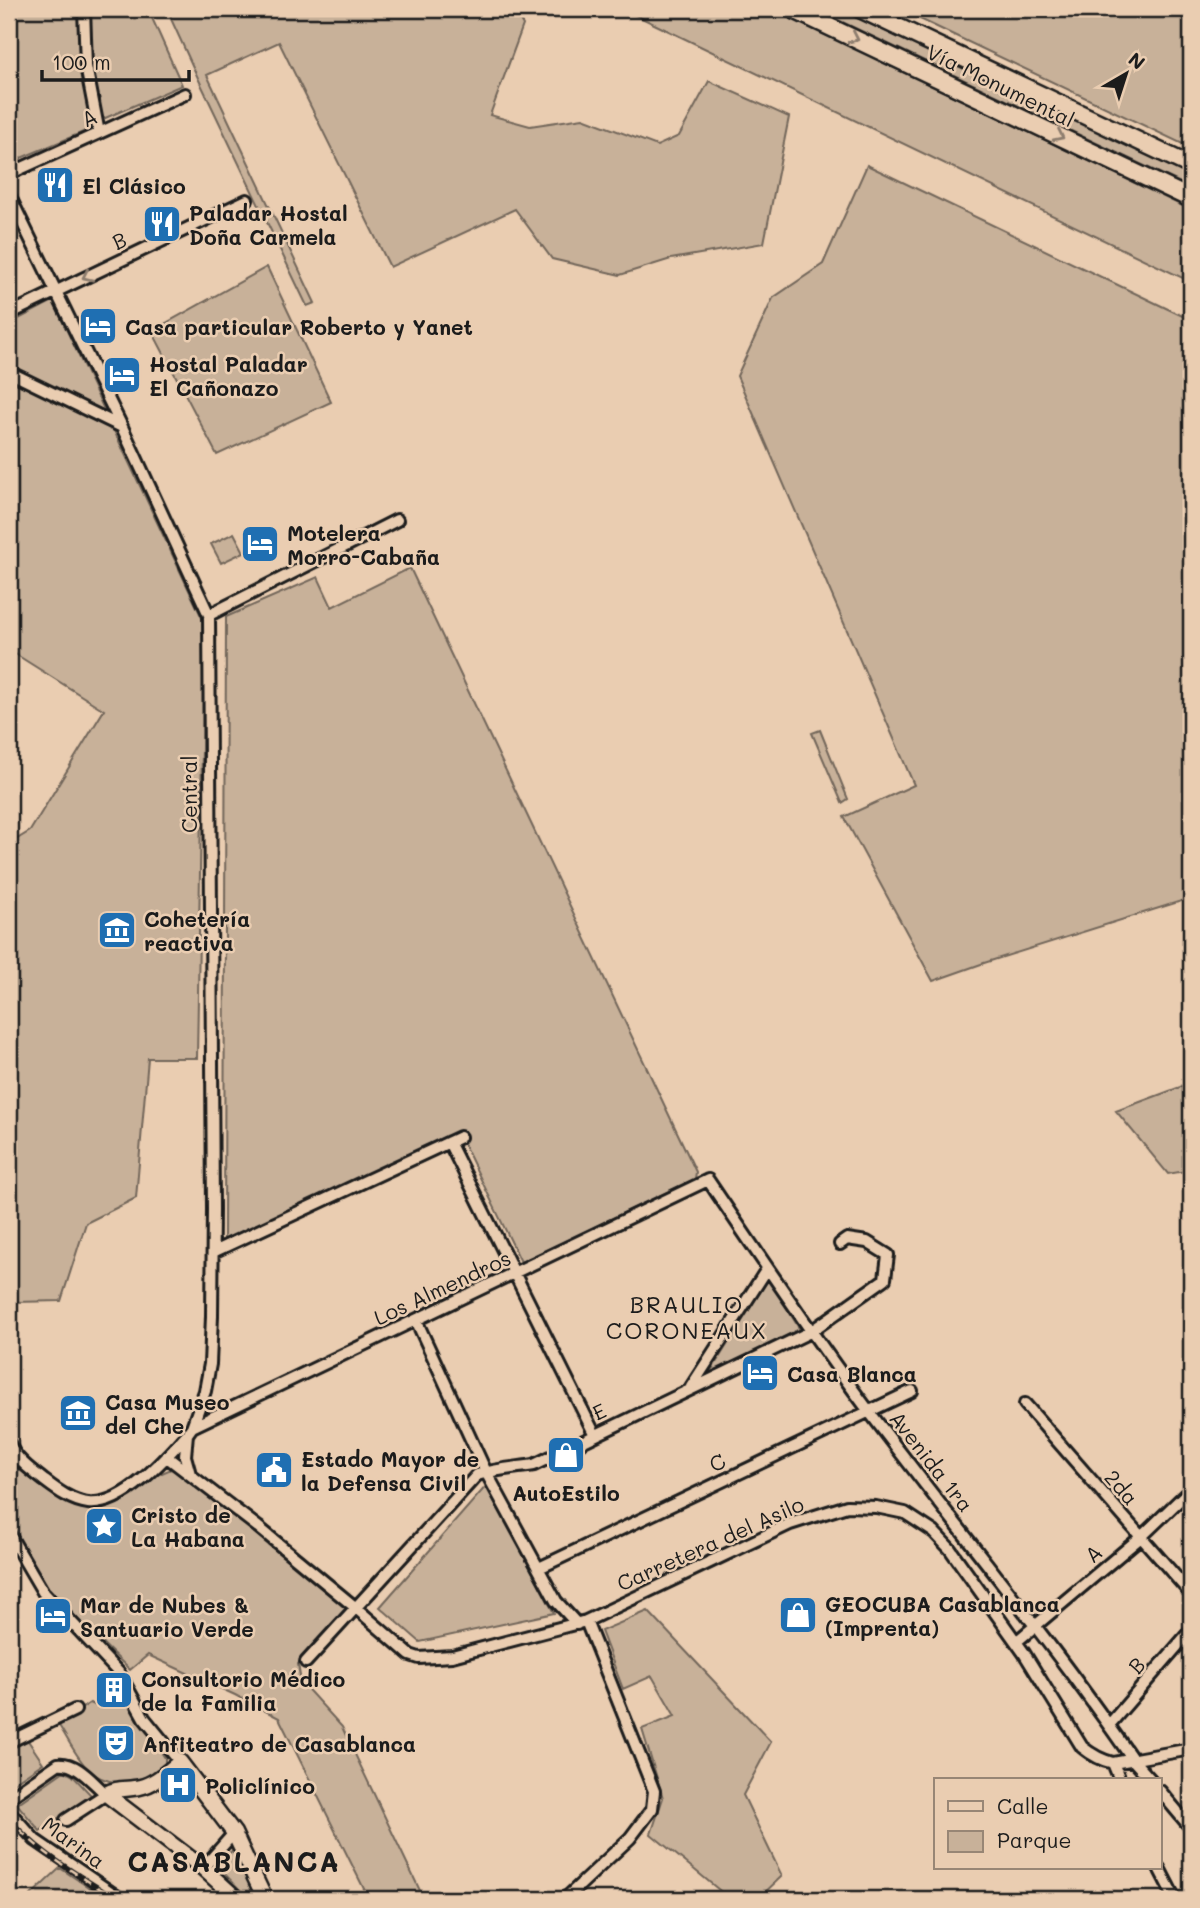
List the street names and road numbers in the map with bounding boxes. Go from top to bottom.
street label: Vía Monumental [923,38,1079,132]
street label: A [77,102,101,132]
street label: B [107,225,131,255]
street label: Central [175,755,202,833]
street label: Los Almendros [369,1243,515,1331]
street label: E [588,1396,610,1426]
street label: Avenida 1ra [884,1405,980,1517]
street label: C [704,1447,730,1477]
street label: 2da [1099,1464,1145,1510]
street label: Carretera del Asilo [612,1490,808,1596]
street label: A [1079,1538,1107,1568]
street label: B [1122,1651,1150,1679]
street label: Marina [37,1810,111,1874]

